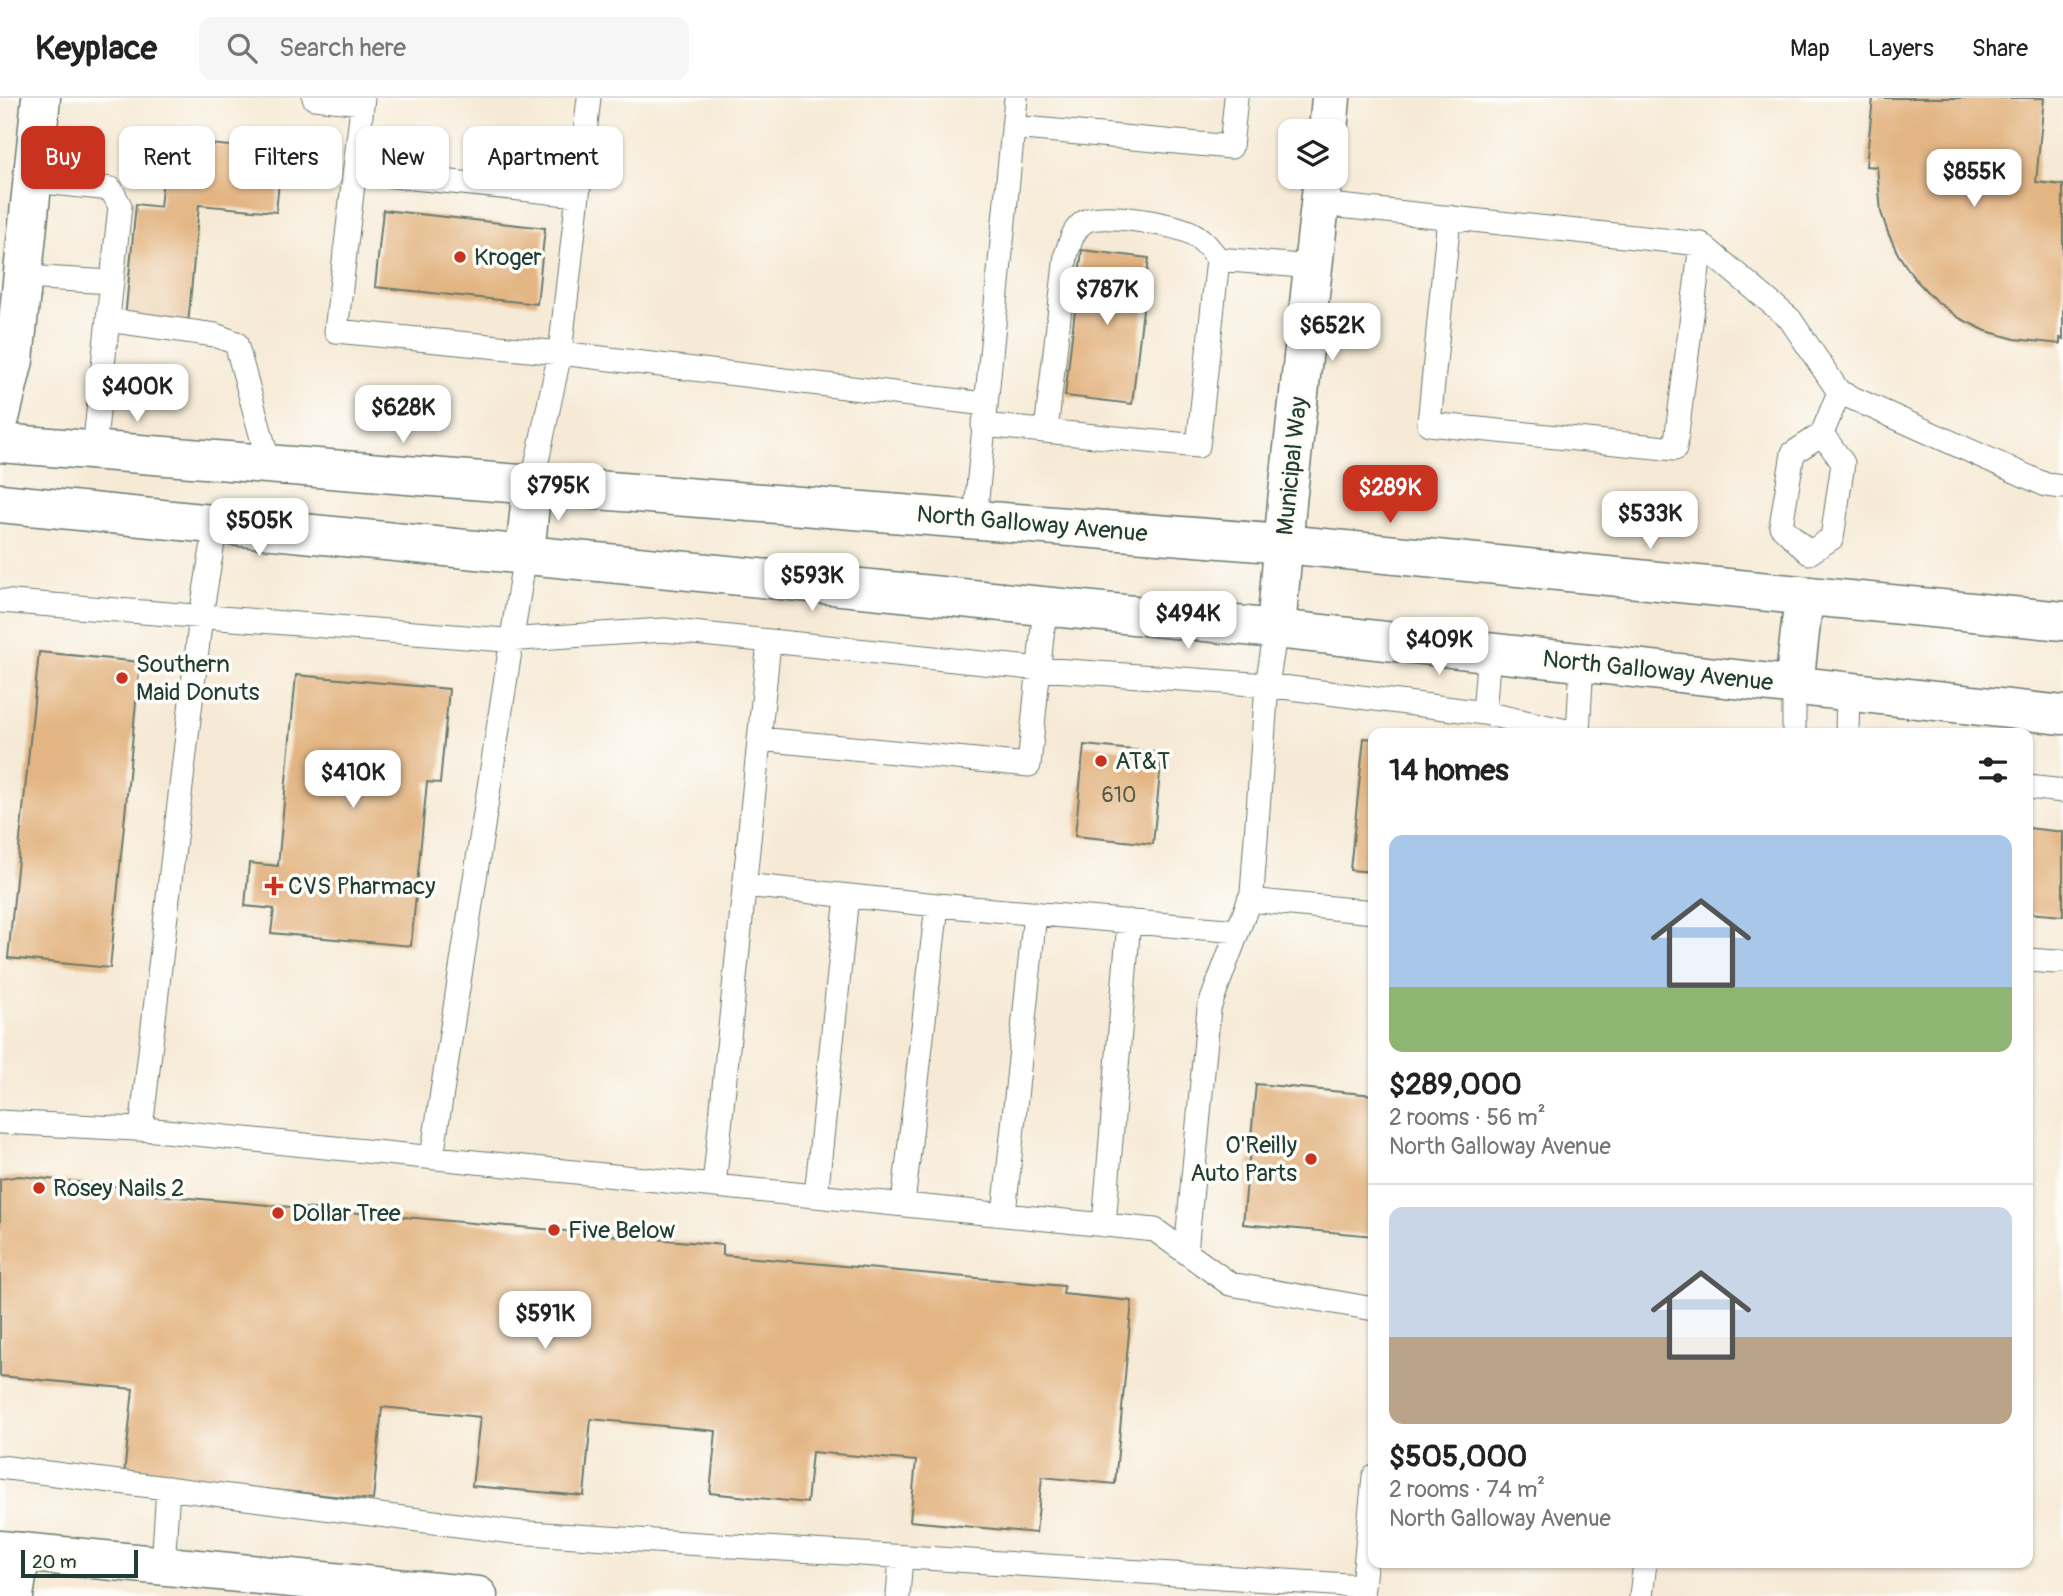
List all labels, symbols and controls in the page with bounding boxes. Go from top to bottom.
search box [199,17,689,80]
text: Keyplace [35,28,157,69]
icon: search [223,29,261,67]
text: Search here [279,32,406,64]
text: Map [1790,34,1830,63]
text: Layers [1868,34,1934,63]
text: Share [1972,34,2028,63]
map controls [1278,119,1348,189]
button: layers [1278,119,1348,189]
chip: Buy [21,126,105,189]
chip: Rent [119,126,215,189]
chip: Filters [229,126,342,189]
chip: New [356,126,449,189]
chip: Apartment [463,126,623,189]
pin: $855K [1925,150,2023,209]
text: $855K [1943,157,2005,186]
place label: Kroger [474,243,542,272]
marker: Kroger [452,249,468,265]
pin: $787K [1058,268,1156,327]
text: $787K [1076,275,1138,304]
pin: $652K [1283,303,1381,363]
text: $652K [1299,311,1365,340]
pin: $400K [88,364,186,424]
text: $400K [101,372,173,401]
pin: $628K [354,386,452,445]
text: $628K [371,393,435,422]
street label: Municipal Way [1270,395,1314,537]
pin: $795K [509,464,607,523]
pin: $289K [1341,466,1439,525]
text: $795K [527,471,589,500]
text: $289K [1359,473,1421,502]
pin: $533K [1601,491,1699,551]
pin: $505K [210,498,308,558]
street label: North Galloway Avenue [915,499,1149,549]
text: $533K [1618,499,1682,528]
text: $505K [226,506,292,535]
pin: $593K [763,554,861,613]
text: $593K [780,561,844,590]
pin: $494K [1139,592,1237,651]
text: $494K [1156,599,1220,628]
pin: $409K [1390,618,1488,677]
text: $409K [1405,625,1473,654]
street label: North Galloway Avenue [1541,644,1775,698]
place label: Southern Maid Donuts [136,650,260,707]
marker: Southern Maid Donuts [114,670,130,686]
place label: AT&T [1115,747,1170,776]
pin: $410K [304,750,402,810]
icon: filters [1974,751,2012,789]
text: 14 homes [1389,752,1509,789]
marker: AT&T [1093,753,1109,769]
text: $410K [321,758,385,787]
house number: 610 [1102,782,1136,809]
place label: CVS Pharmacy [288,872,436,901]
marker: CVS Pharmacy [266,878,282,894]
icon: home [1638,880,1764,1006]
text: $289,000 [1389,1066,1522,1103]
text: 2 rooms · 56 m² [1389,1103,1546,1132]
place label: O'Reilly Auto Parts [1190,1131,1297,1188]
text: North Galloway Avenue [1389,1132,1611,1161]
marker: O'Reilly Auto Parts [1303,1151,1319,1167]
place label: Rosey Nails 2 [53,1174,185,1203]
marker: Rosey Nails 2 [31,1180,47,1196]
place label: Dollar Tree [292,1199,401,1228]
marker: Dollar Tree [270,1205,286,1221]
place label: Five Below [568,1216,675,1245]
marker: Five Below [546,1222,562,1238]
icon: home [1638,1252,1764,1378]
pin: $591K [496,1292,594,1351]
text: $591K [515,1299,575,1328]
text: $505,000 [1389,1438,1527,1475]
text: 2 rooms · 74 m² [1389,1475,1545,1504]
text: North Galloway Avenue [1389,1504,1611,1533]
scale bar [21,1547,138,1579]
text: 20 m [32,1550,77,1574]

